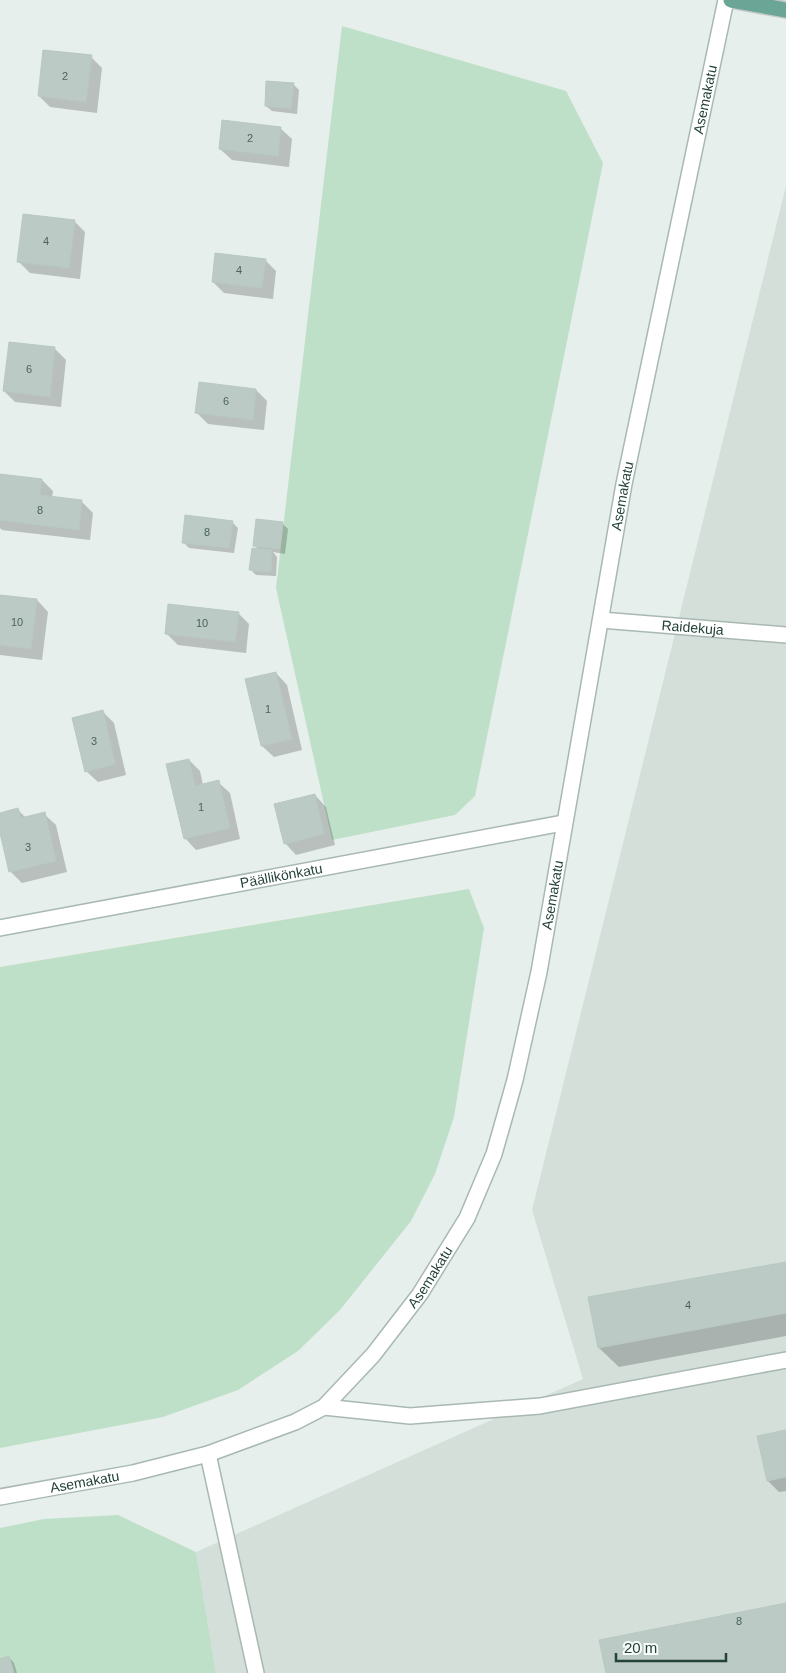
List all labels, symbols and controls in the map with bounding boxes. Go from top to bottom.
street label: Asemakatu [690,64,720,135]
house number: 2 [62,70,68,82]
house number: 2 [247,132,253,144]
house number: 4 [43,235,49,247]
house number: 4 [236,264,242,276]
house number: 6 [26,363,32,375]
house number: 6 [223,395,229,407]
street label: Asemakatu [608,460,637,532]
house number: 8 [37,504,43,516]
house number: 8 [204,526,210,538]
house number: 10 [11,616,23,628]
house number: 10 [196,617,208,629]
street label: Raidekuja [661,617,725,638]
house number: 1 [265,703,271,715]
house number: 3 [91,735,97,747]
house number: 1 [198,801,204,813]
house number: 3 [25,841,31,853]
street label: Asemakatu [539,859,566,931]
street label: Päällikönkatu [239,860,324,891]
street label: Asemakatu [404,1243,456,1311]
house number: 4 [685,1299,691,1311]
street label: Asemakatu [49,1468,121,1496]
house number: 8 [736,1615,742,1627]
scale bar [616,1630,726,1662]
text: 20 m [624,1639,657,1656]

